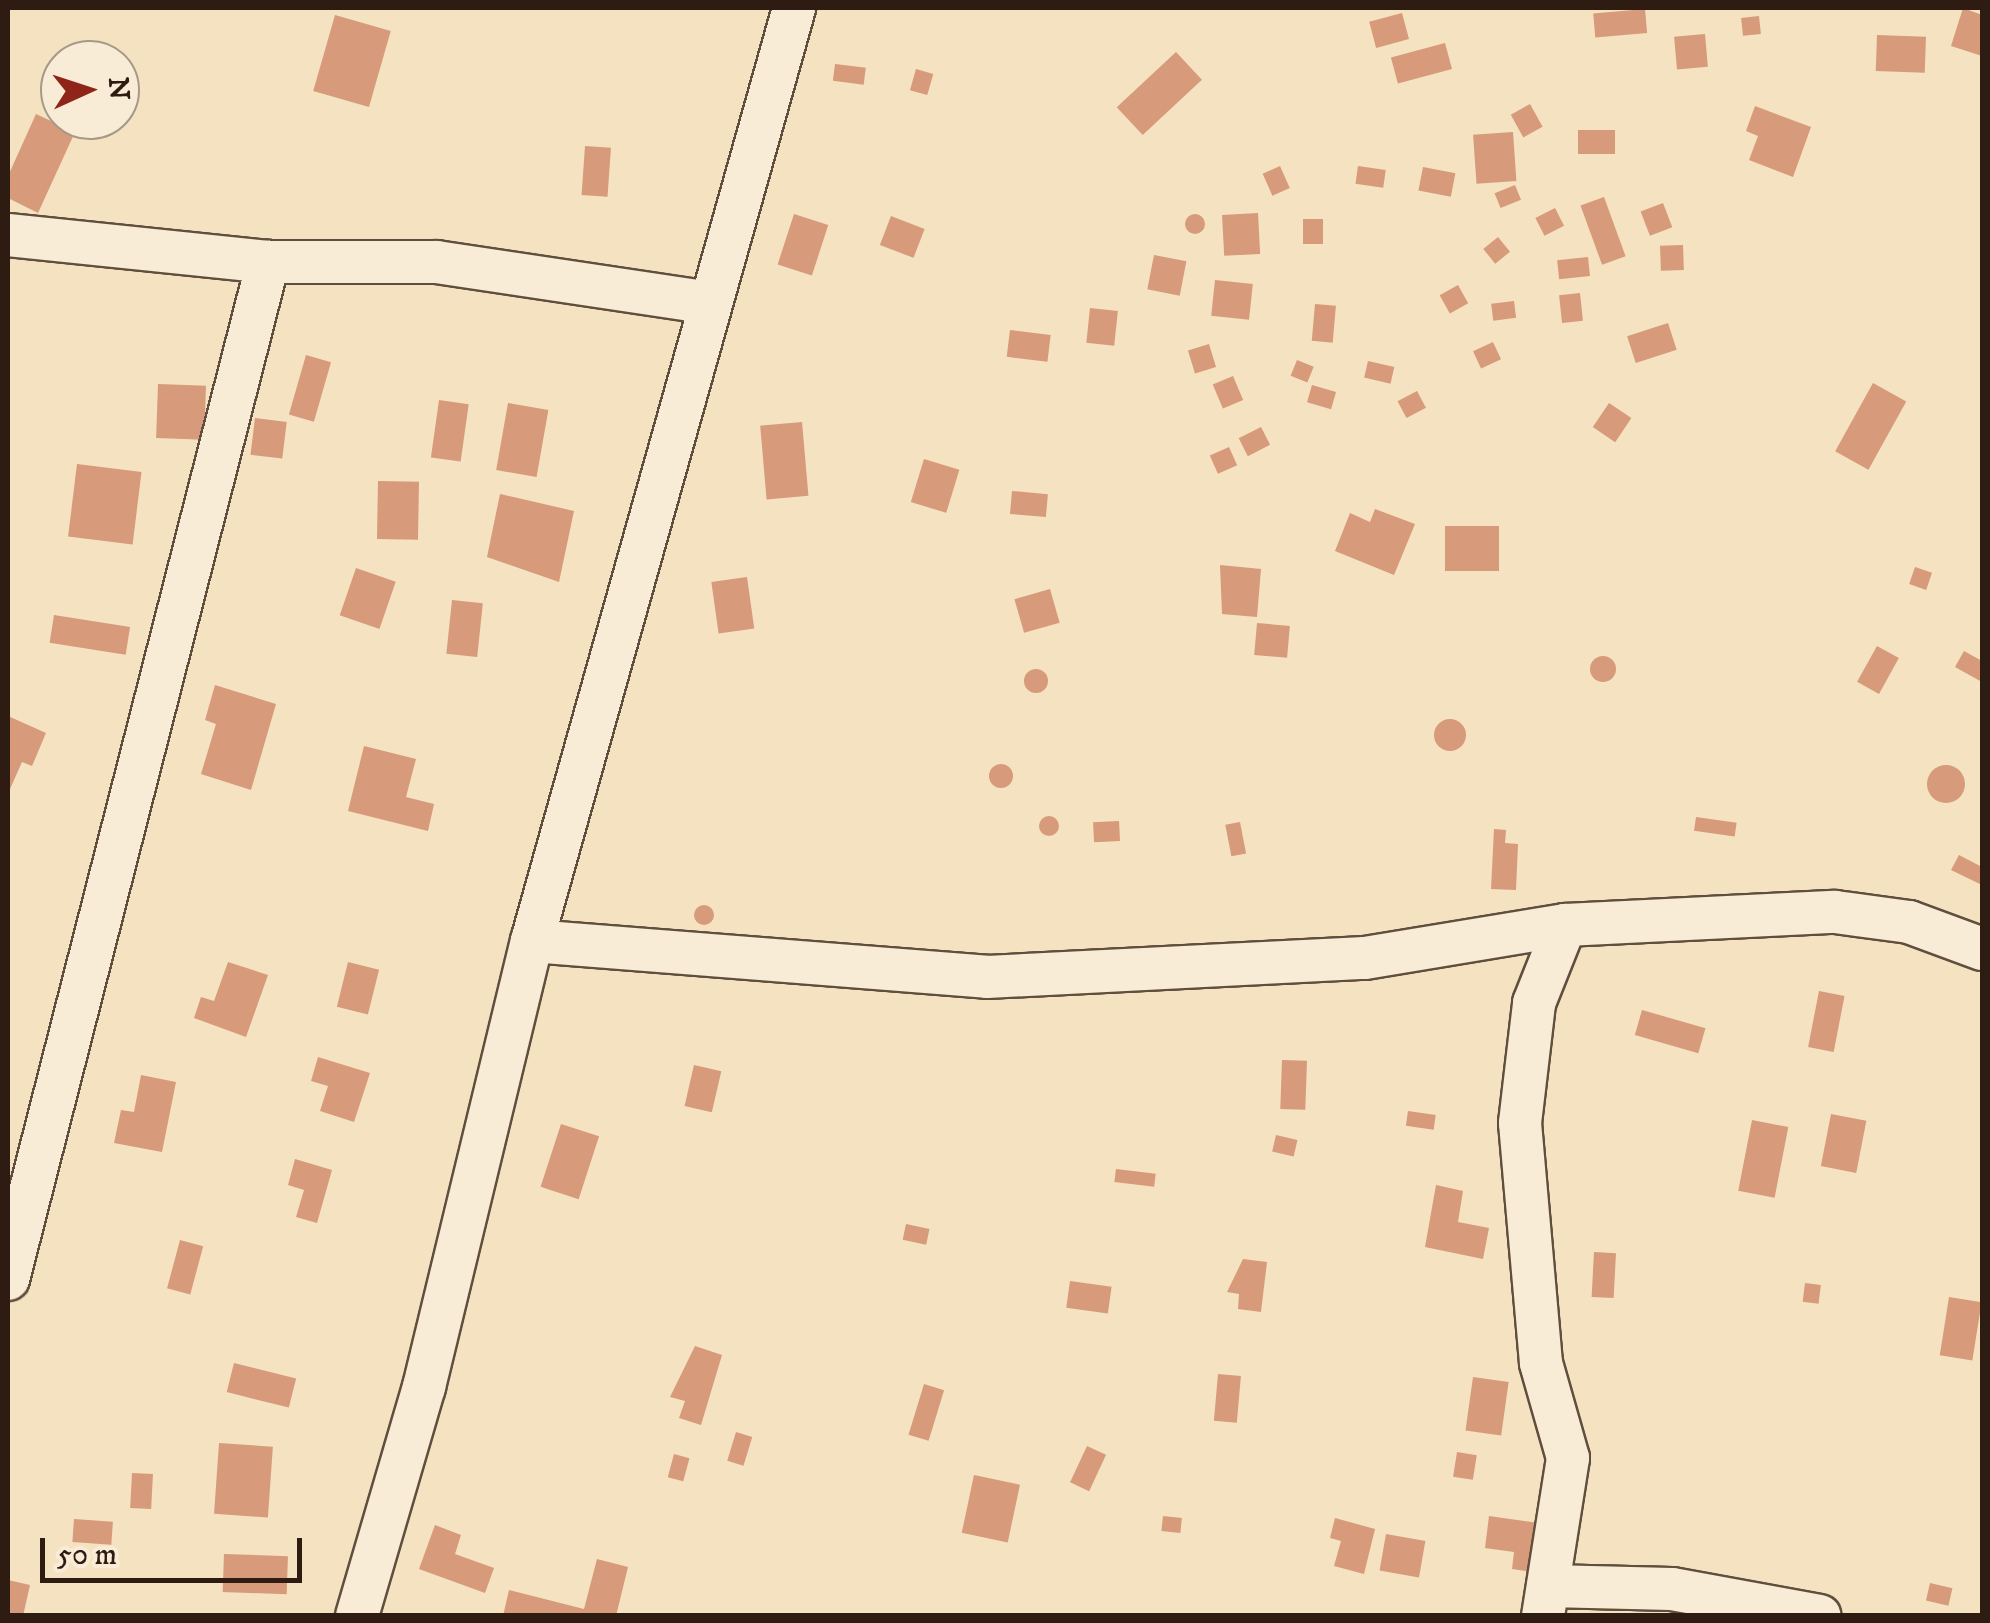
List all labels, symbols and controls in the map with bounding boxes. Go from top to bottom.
north arrow [40,40,140,140]
text: N [100,76,137,101]
scale bar [45,1518,308,1580]
text: 50 m [57,1537,117,1574]

